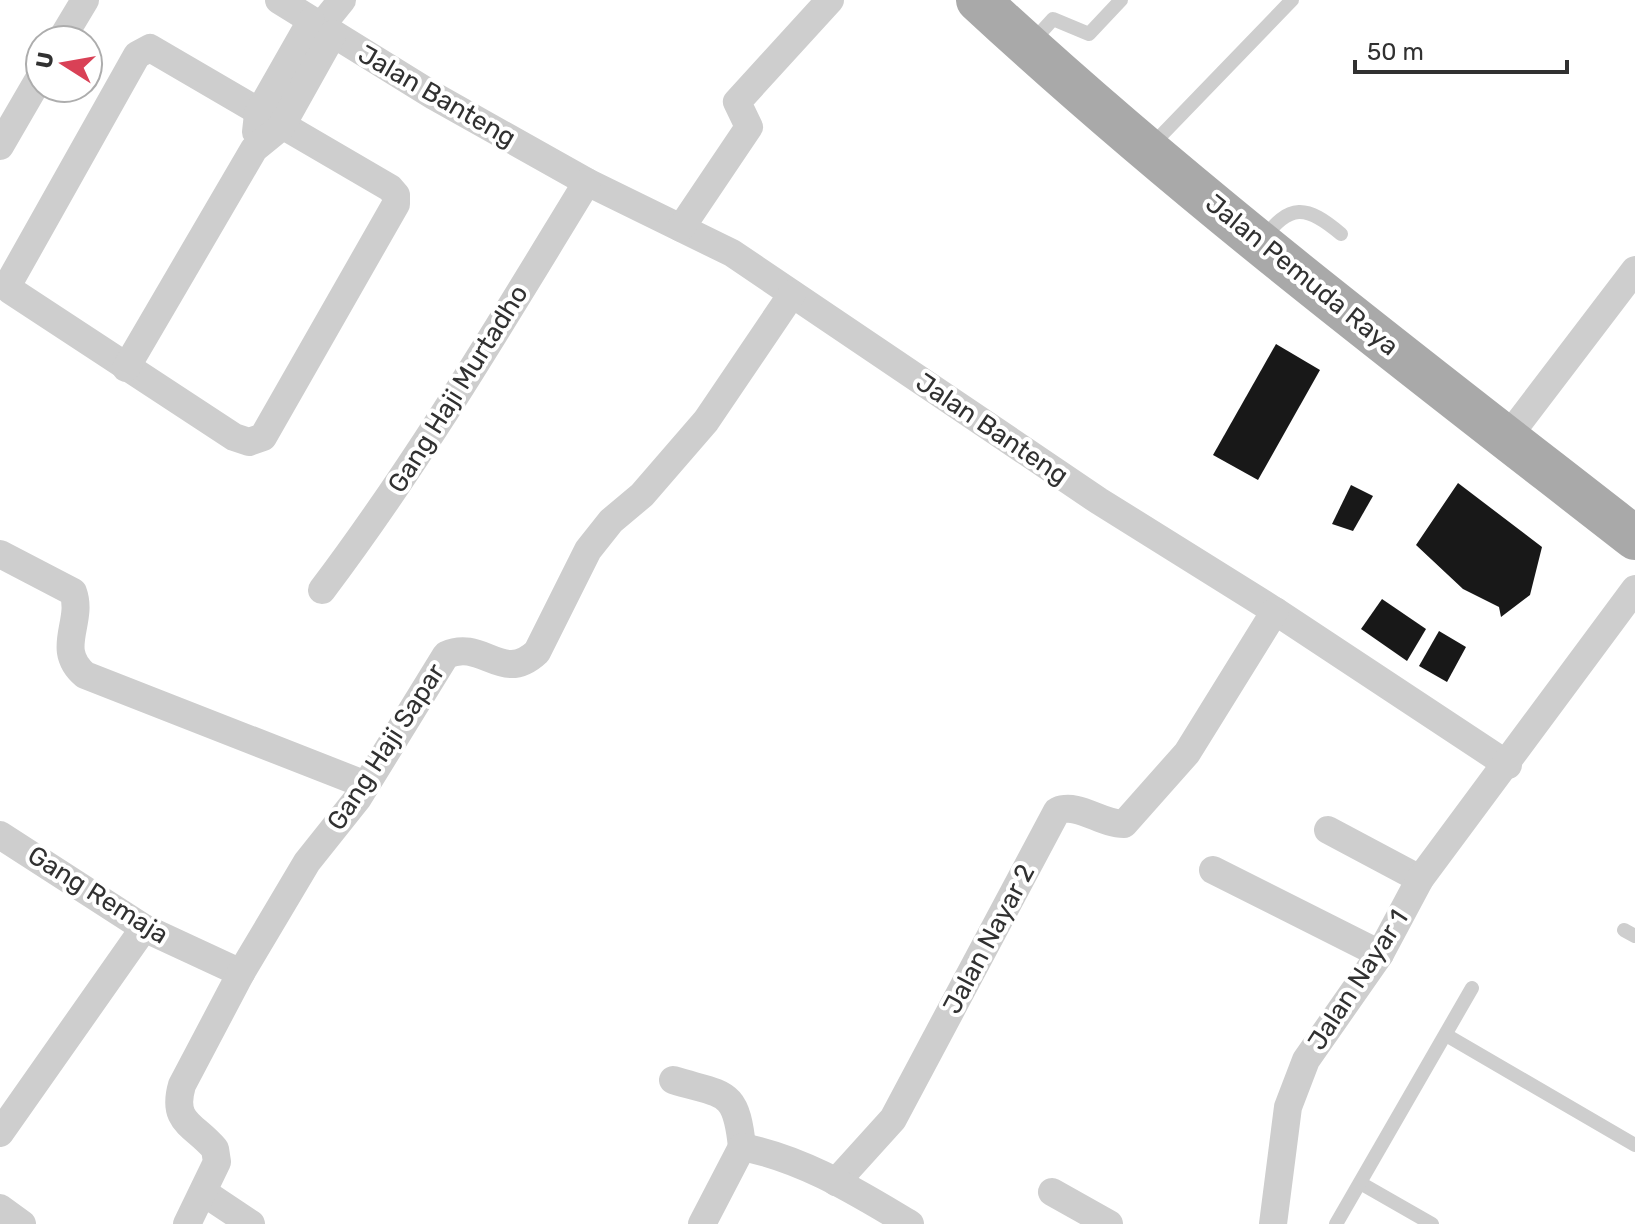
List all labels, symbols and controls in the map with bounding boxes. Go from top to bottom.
north arrow [24,24,104,104]
scale bar [1355,24,1567,74]
street label: Jalan Banteng [353,38,521,154]
text: 50 m [1367,38,1424,66]
text: U [30,50,60,71]
street label: Jalan Pemuda Raya [1199,188,1405,362]
street label: Gang Haji Murtadho [382,279,534,499]
street label: Jalan Banteng [910,367,1074,491]
street label: Gang Haji Sapar [321,658,451,836]
street label: Gang Remaja [22,840,174,950]
street label: Jalan Nayar 2 [937,859,1041,1019]
street label: Jalan Nayar 1 [1301,904,1415,1056]

